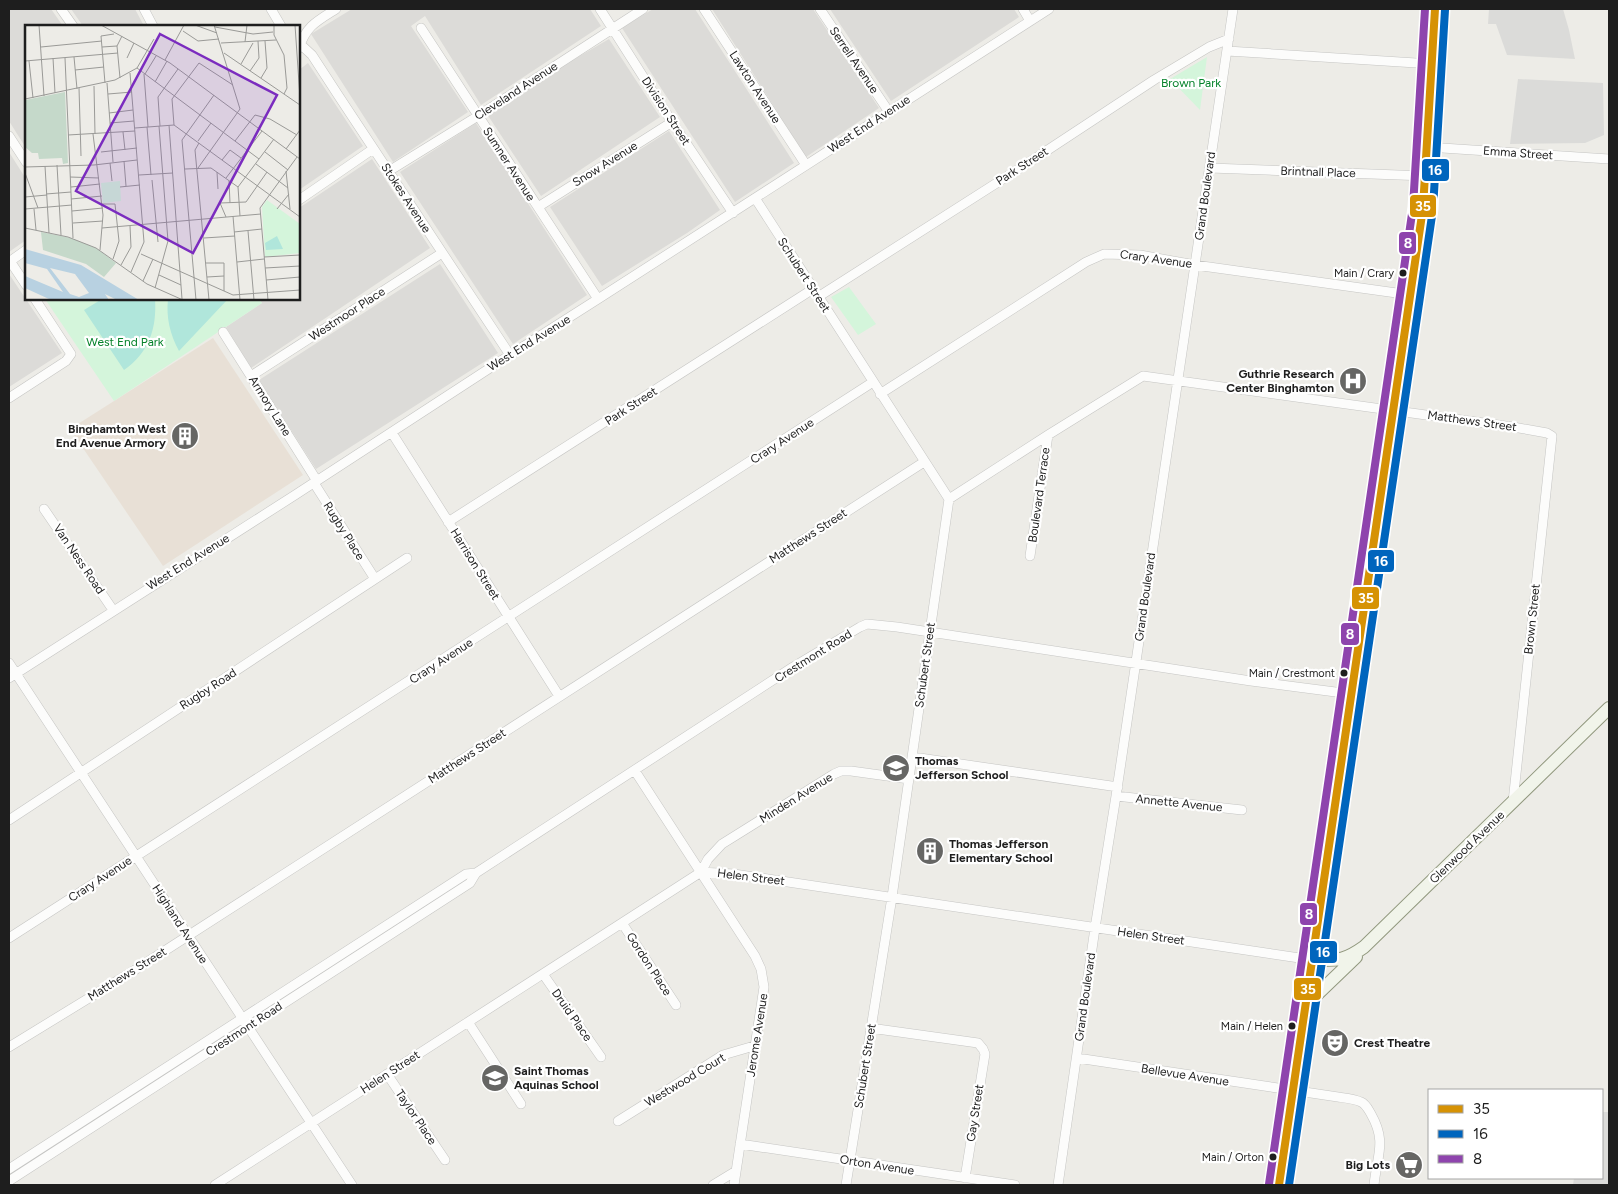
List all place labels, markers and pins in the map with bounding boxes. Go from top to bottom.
place label: Main / Crary [1334,267,1394,280]
marker: Main / Crary [1398,268,1408,278]
hospital icon: Guthrie Research Center Binghamton [1338,366,1368,396]
place label: Guthrie Research Center Binghamton [1226,367,1334,395]
building icon: Binghamton West End Avenue Armory [170,421,200,451]
place label: Binghamton West End Avenue Armory [56,422,166,450]
place label: Main / Crestmont [1249,667,1335,680]
marker: Main / Crestmont [1339,668,1349,678]
school or university icon: Thomas Jefferson School [881,753,911,783]
place label: Thomas Jefferson School [915,754,1009,782]
building icon: Thomas Jefferson Elementary School [915,836,945,866]
place label: Thomas Jefferson Elementary School [949,837,1053,865]
place label: Main / Helen [1221,1020,1283,1033]
marker: Main / Helen [1287,1021,1297,1031]
theatre icon: Crest Theatre [1320,1028,1350,1058]
place label: Crest Theatre [1354,1036,1430,1050]
school or university icon: Saint Thomas Aquinas School [480,1063,510,1093]
place label: Saint Thomas Aquinas School [514,1064,599,1092]
supermarket icon: Big Lots [1394,1150,1424,1180]
place label: Main / Orton [1202,1151,1264,1164]
marker: Main / Orton [1268,1152,1278,1162]
place label: Big Lots [1346,1158,1390,1172]

